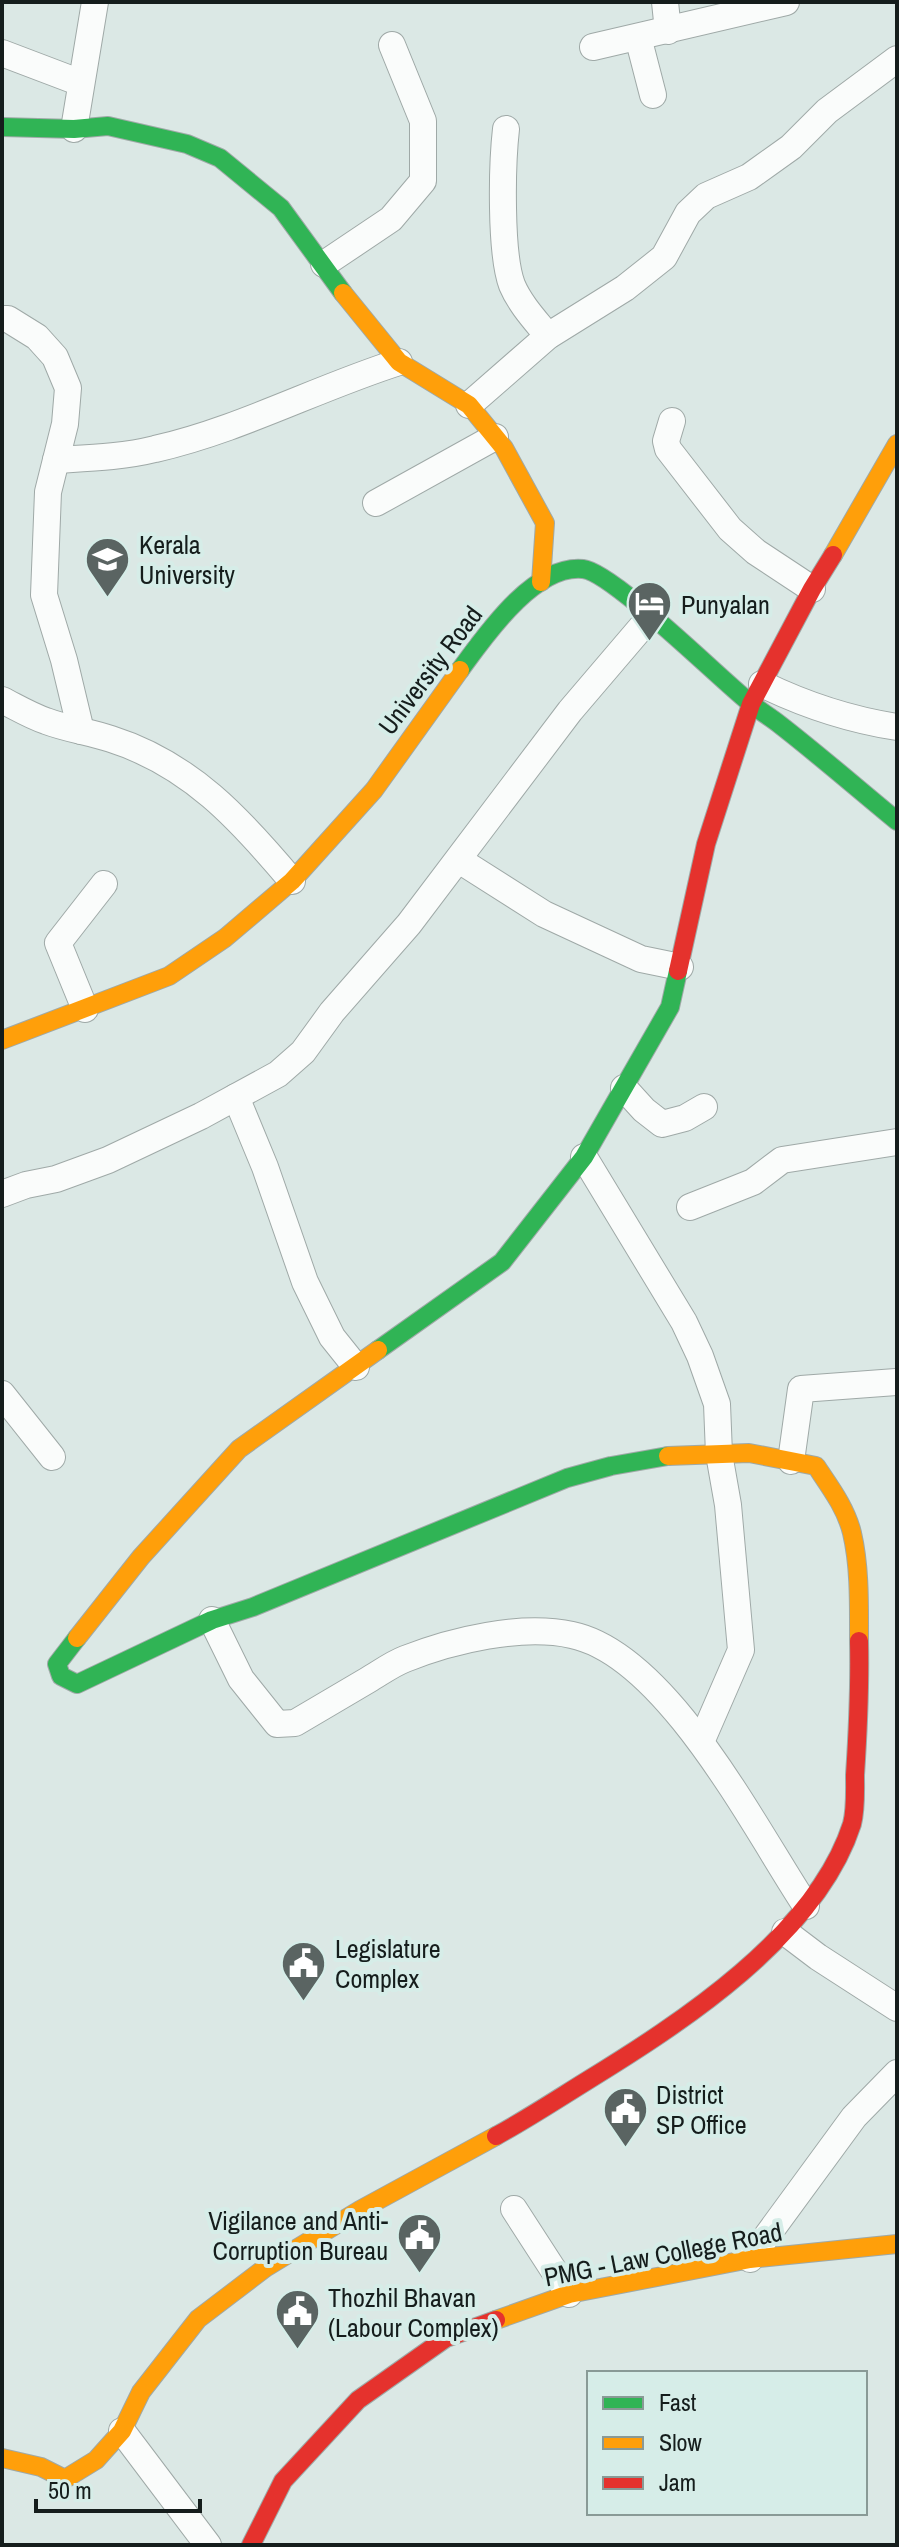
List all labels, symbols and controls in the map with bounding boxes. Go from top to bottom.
place label: Kerala University [139,527,235,592]
school or university icon: Kerala University [84,535,132,598]
hotel icon: Punyalan [626,580,674,643]
place label: Punyalan [681,587,770,622]
street label: University Road [370,598,490,742]
place label: Legislature Complex [335,1931,440,1996]
public building icon: Legislature Complex [280,1939,328,2002]
place label: District SP Office [656,2077,747,2142]
public building icon: District SP Office [601,2085,649,2148]
place label: Vigilance and Anti- Corruption Bureau [208,2203,388,2268]
public building icon: Vigilance and Anti- Corruption Bureau [395,2211,443,2274]
street label: PMG - Law College Road [541,2214,785,2294]
place label: Thozhil Bhavan (Labour Complex) [328,2280,499,2345]
public building icon: Thozhil Bhavan (Labour Complex) [273,2288,321,2351]
legend [587,2371,867,2515]
text: Fast [659,2386,697,2418]
text: Slow [659,2426,702,2458]
scale bar [36,2463,200,2513]
text: Jam [659,2466,696,2498]
text: 50 m [48,2474,92,2506]

